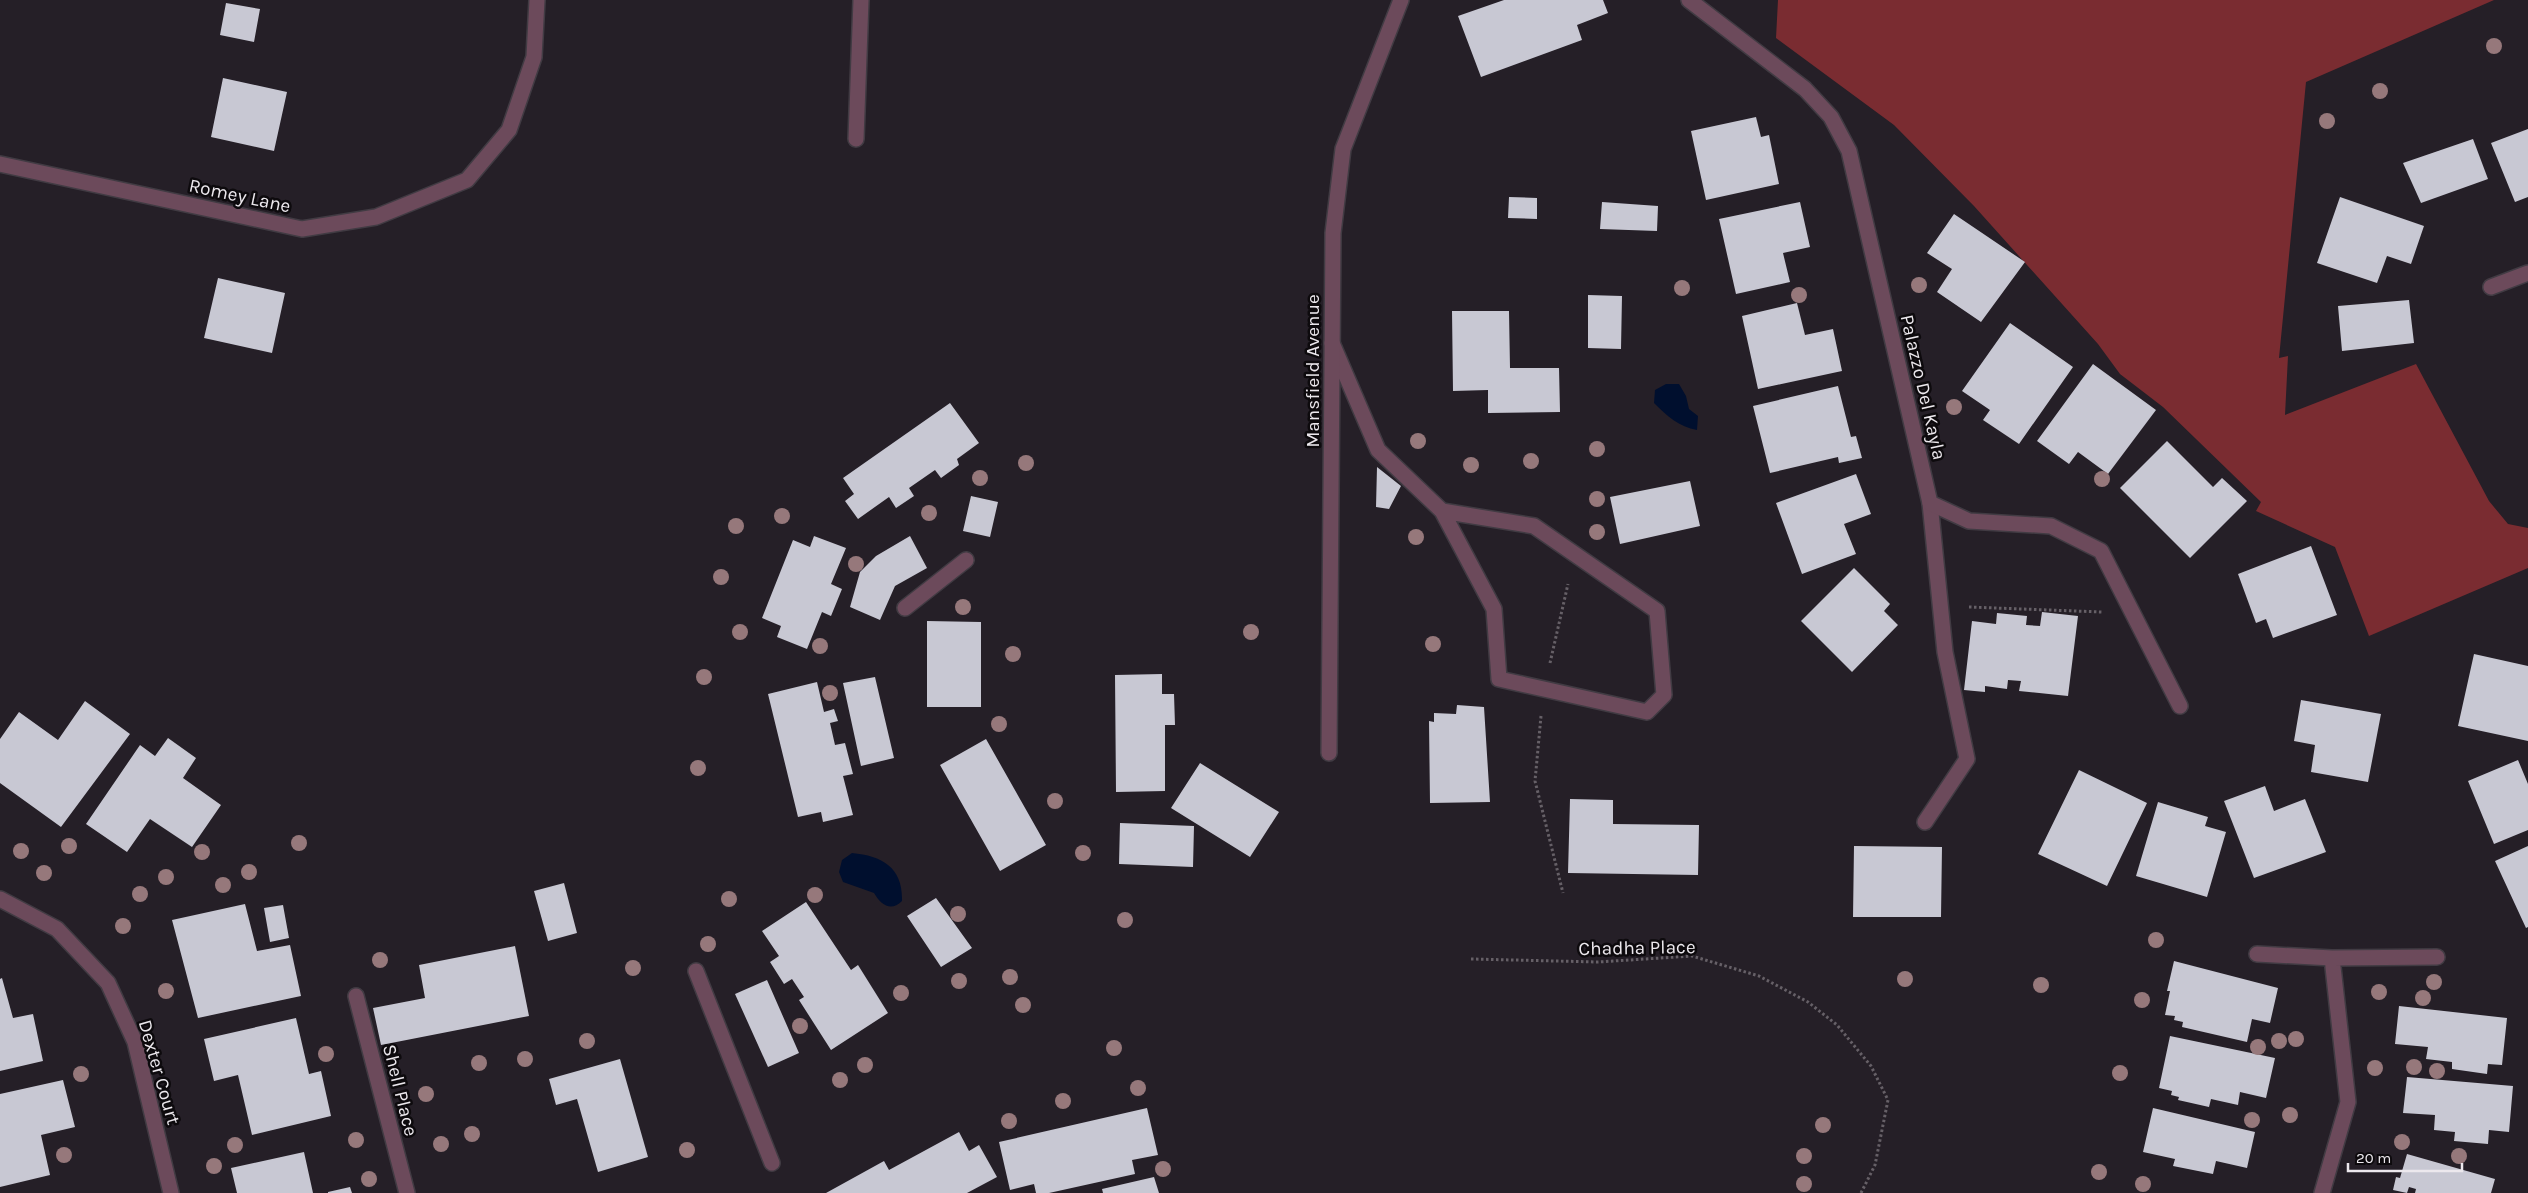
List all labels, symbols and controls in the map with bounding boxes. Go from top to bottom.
street label: Romey Lane [187,174,293,217]
street label: Mansfield Avenue [1302,294,1324,448]
street label: Palazzo Del Kayla [1896,312,1950,462]
street label: Chadha Place [1578,936,1696,960]
street label: Dexter Court [134,1017,184,1127]
street label: Shell Place [378,1042,422,1138]
scale bar [2348,1140,2462,1172]
text: 20 m [2356,1149,2391,1167]

